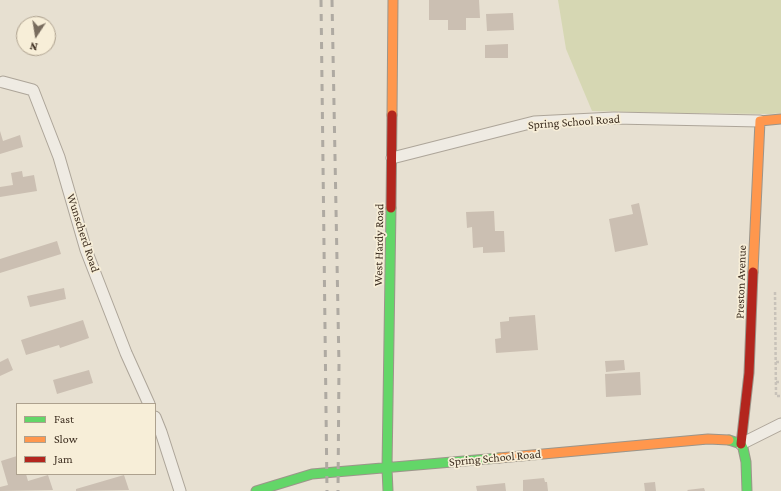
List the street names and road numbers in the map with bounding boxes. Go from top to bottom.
street label: Spring School Road [527,112,621,132]
street label: Wunscherd Road [63,192,103,274]
street label: West Hardy Road [371,204,387,286]
street label: Preston Avenue [733,245,749,319]
street label: Spring School Road [448,447,542,469]

